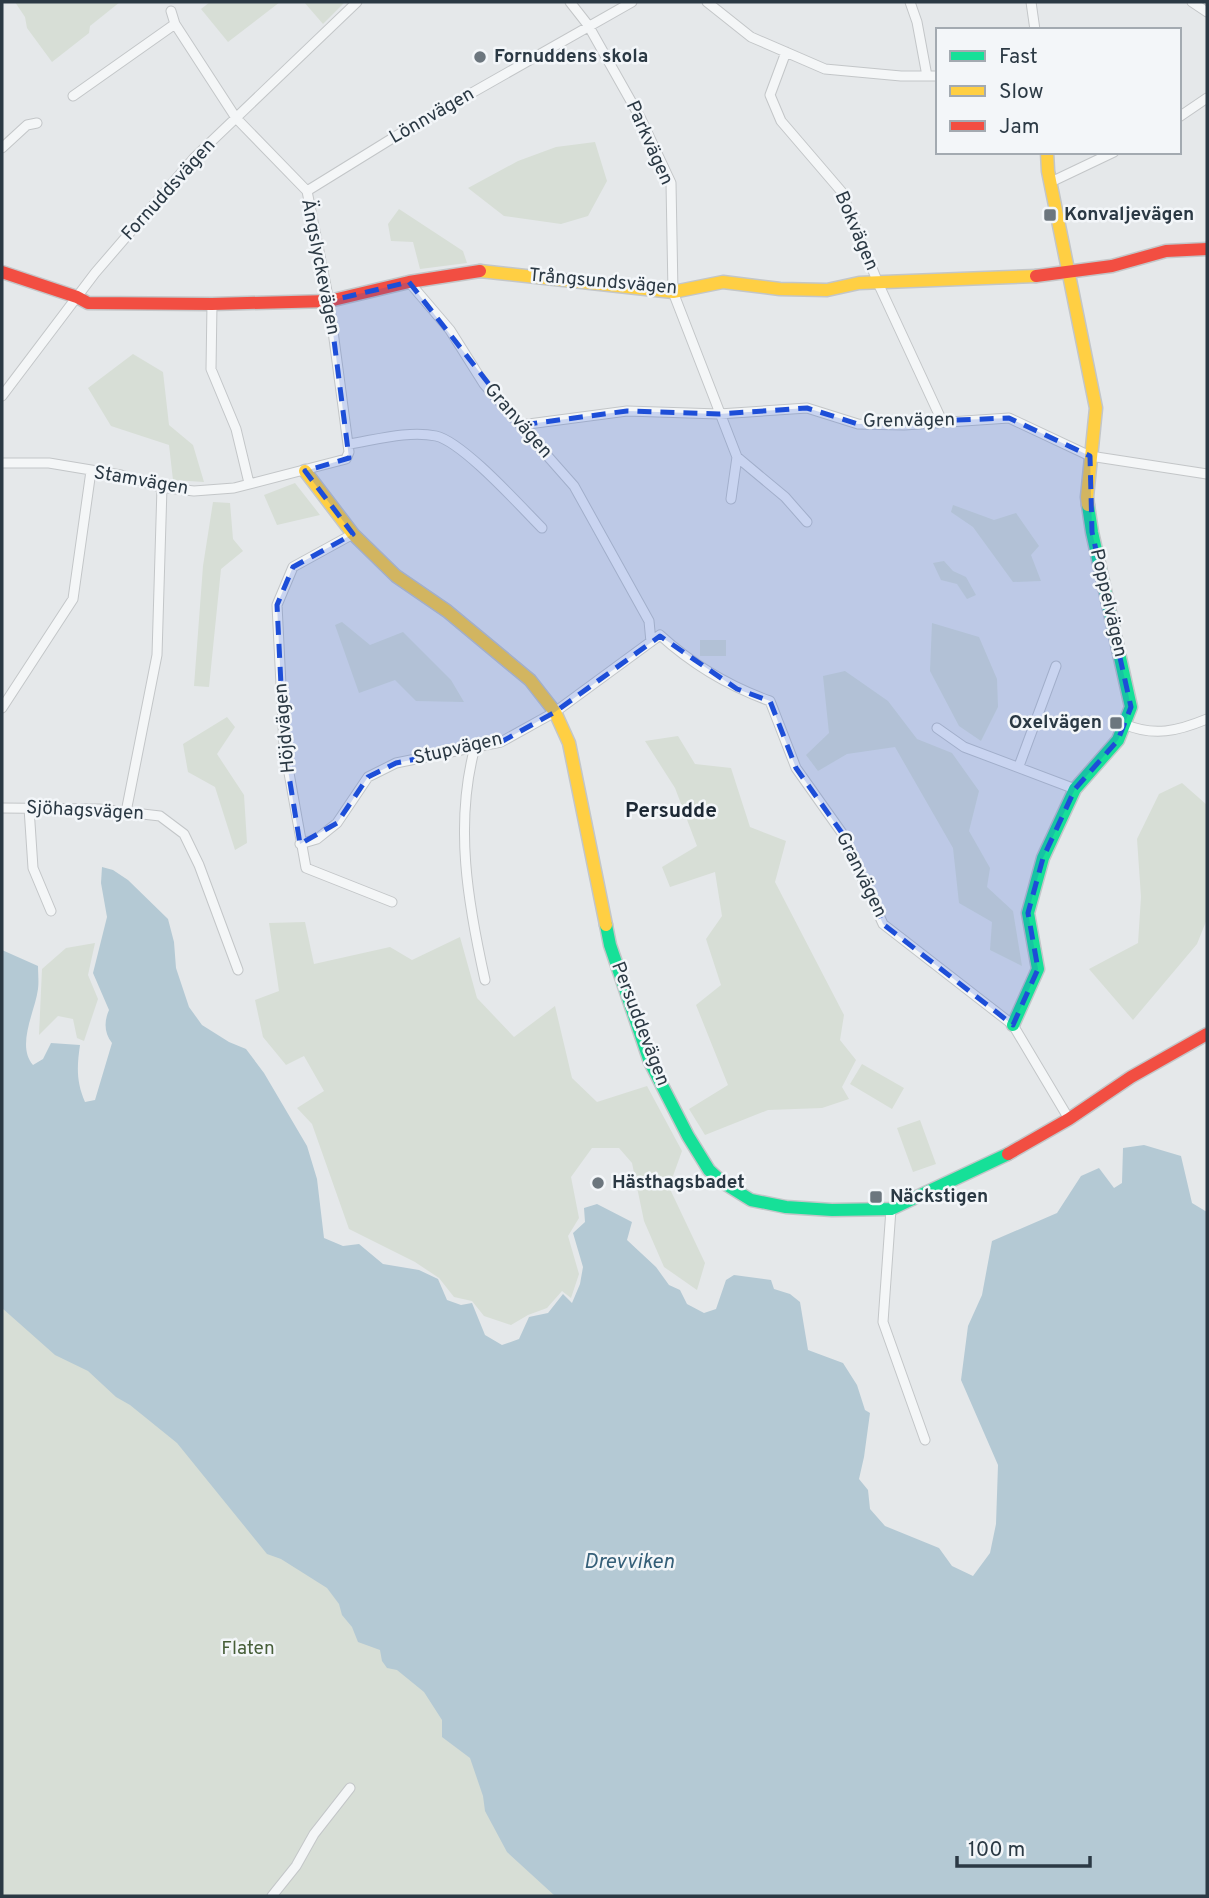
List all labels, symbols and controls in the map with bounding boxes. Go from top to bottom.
legend [936,28,1181,154]
text: Fast [999,44,1038,71]
place label: Fornuddens skola [494,45,648,69]
marker: Fornuddens skola [472,49,488,65]
text: Slow [999,79,1044,106]
street label: Lönnvägen [385,82,479,150]
street label: Parkvägen [620,97,678,189]
text: Jam [999,114,1040,141]
street label: Fornuddsvägen [117,134,221,246]
street label: Bokvägen [829,188,883,274]
street label: Ängslyckevägen [295,197,346,337]
place label: Konvaljevägen [1064,203,1194,227]
marker: Konvaljevägen [1042,207,1058,223]
street label: Trångsundsvägen [528,264,678,300]
street label: Granvägen [479,378,557,464]
street label: Grenvägen [863,408,955,434]
street label: Stamvägen [92,461,190,501]
street label: Poppelvägen [1084,546,1132,660]
street label: Höjdvägen [269,682,301,774]
place label: Oxelvägen [1009,711,1102,735]
marker: Oxelvägen [1108,715,1124,731]
street label: Stupvägen [411,727,505,771]
street label: Sjöhagsvägen [25,796,145,826]
district label: Persudde [625,798,717,825]
street label: Granvägen [830,828,892,922]
street label: Persuddevägen [605,958,675,1090]
place label: Hästhagsbadet [612,1171,745,1195]
marker: Hästhagsbadet [590,1175,606,1191]
place label: Näckstigen [890,1185,988,1209]
marker: Näckstigen [868,1189,884,1205]
water label: Drevviken [584,1549,675,1576]
park label: Flaten [221,1637,275,1661]
scale bar [957,1825,1090,1869]
text: 100 m [968,1837,1025,1864]

